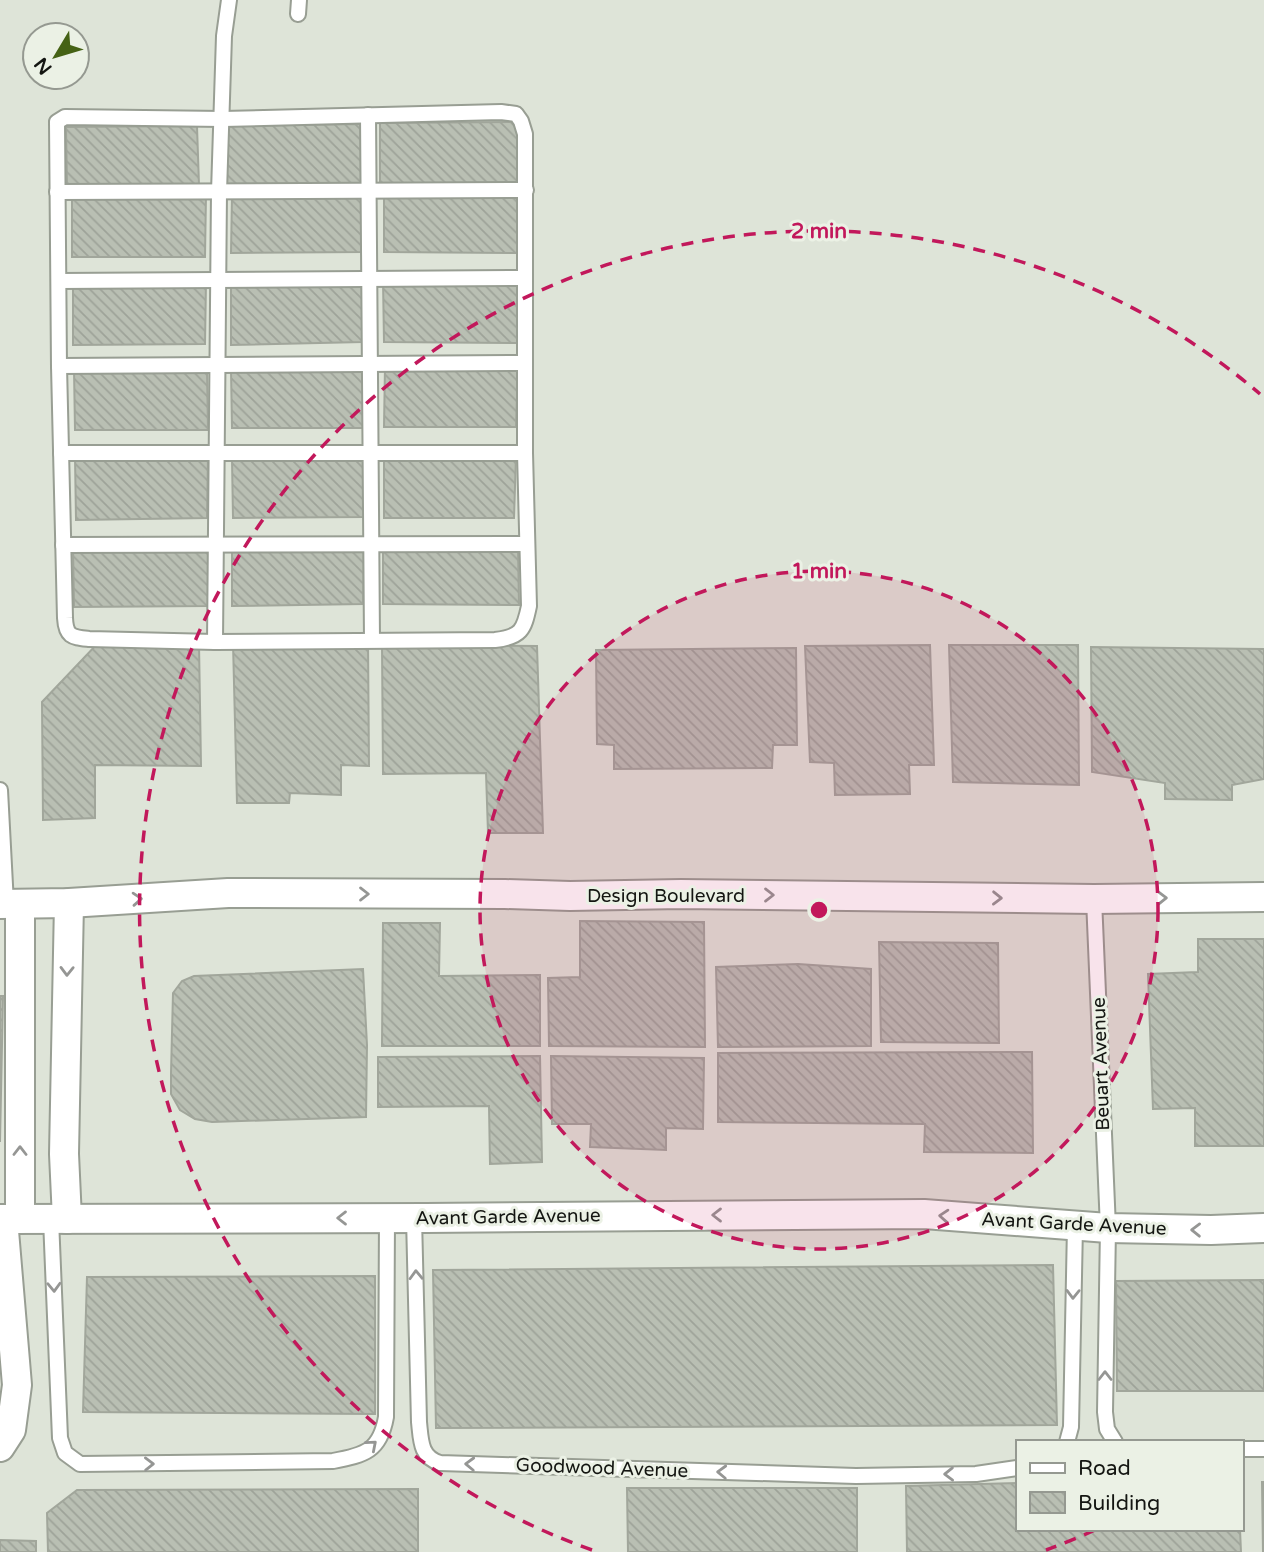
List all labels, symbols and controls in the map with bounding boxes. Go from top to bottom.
north arrow [21,21,91,91]
text: N [30,53,57,79]
text: 2 min [791,219,847,244]
text: 1 min [791,559,847,584]
street label: Design Boulevard [587,885,745,907]
one-way arrow [359,886,370,902]
one-way arrow [765,887,775,903]
one-way arrow [992,890,1003,906]
one-way arrow [1157,891,1168,906]
one-way arrow [132,892,143,907]
centre of rings [807,898,831,922]
one-way arrow [59,966,75,977]
street label: Beuart Avenue [1088,997,1114,1131]
one-way arrow [12,1145,28,1155]
street label: Avant Garde Avenue [415,1204,601,1230]
one-way arrow [711,1207,722,1223]
street label: Avant Garde Avenue [981,1208,1167,1240]
one-way arrow [939,1209,950,1224]
one-way arrow [337,1210,347,1226]
one-way arrow [1190,1222,1201,1237]
one-way arrow [408,1269,423,1280]
one-way arrow [46,1282,61,1293]
one-way arrow [1066,1289,1081,1300]
one-way arrow [1097,1370,1113,1381]
legend [1016,1440,1243,1531]
one-way arrow [364,1441,377,1454]
street label: Goodwood Avenue [515,1454,689,1482]
one-way arrow [143,1456,154,1471]
one-way arrow [464,1456,475,1472]
text: Road [1078,1456,1131,1481]
one-way arrow [716,1464,727,1479]
one-way arrow [944,1467,955,1482]
text: Building [1078,1491,1160,1516]

